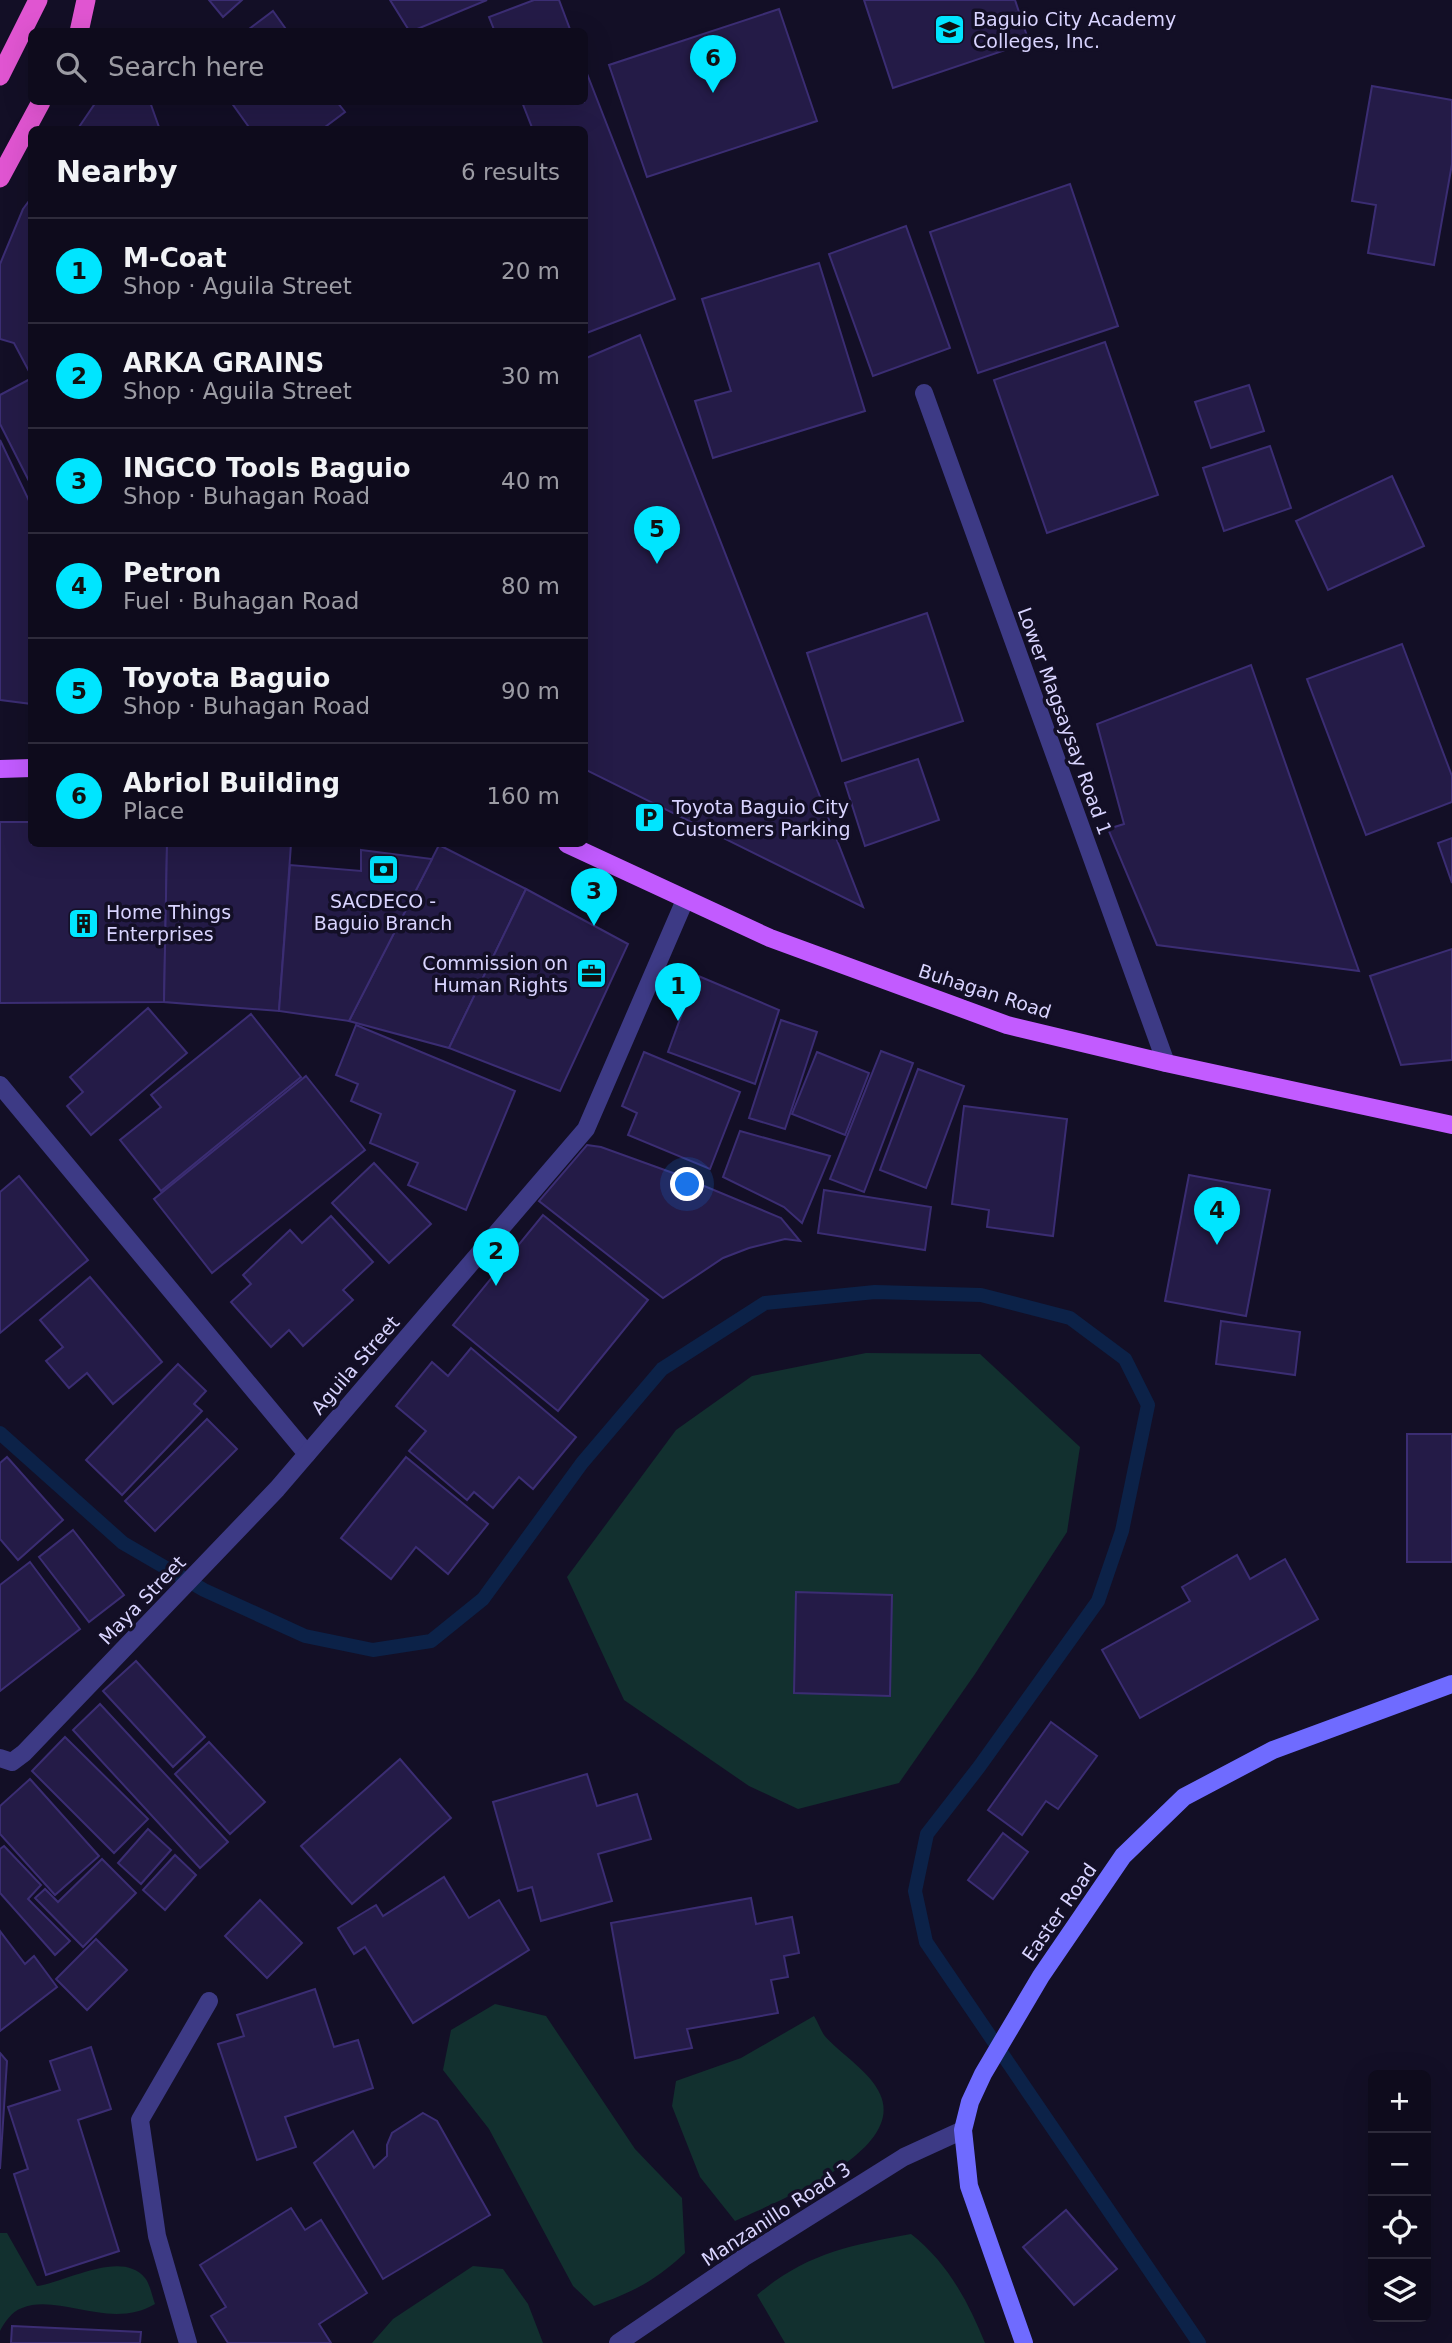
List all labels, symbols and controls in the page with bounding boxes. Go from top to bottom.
place label: Baguio City Academy Colleges, Inc. [973,8,1176,52]
school or university icon: Baguio City Academy Colleges, Inc. [933,13,967,47]
search box [28,28,588,105]
pin: 6 [690,35,736,93]
icon: search [52,48,90,86]
text: Search here [108,52,264,82]
text: Nearby [56,154,178,189]
text: 6 results [461,159,560,185]
text: M-Coat [123,243,227,273]
text: 1 [71,258,87,284]
text: 20 m [501,258,560,284]
text: Shop · Aguila Street [123,273,352,299]
text: ARKA GRAINS [123,348,324,378]
text: 2 [71,363,87,389]
text: 30 m [501,363,560,389]
text: Shop · Aguila Street [123,378,352,404]
text: INGCO Tools Baguio [123,453,411,483]
text: 3 [71,468,87,494]
text: 40 m [501,468,560,494]
text: Shop · Buhagan Road [123,483,370,509]
pin: 5 [634,506,680,564]
text: Petron [123,558,221,588]
text: 4 [71,573,87,599]
text: 80 m [501,573,560,599]
text: Fuel · Buhagan Road [123,588,359,614]
street label: Lower Magsaysay Road 1 [1014,604,1116,838]
text: Toyota Baguio [123,663,330,693]
text: 5 [71,678,87,704]
text: 90 m [501,678,560,704]
text: Shop · Buhagan Road [123,693,370,719]
text: Abriol Building [123,768,340,798]
text: 6 [71,783,87,809]
text: 160 m [486,783,560,809]
place label: Toyota Baguio City Customers Parking [671,796,851,840]
text: Place [123,798,184,824]
parking icon: Toyota Baguio City Customers Parking [632,801,666,835]
bank icon: SACDECO - Baguio Branch [366,853,400,887]
pin: 3 [571,868,617,926]
place label: SACDECO - Baguio Branch [314,890,452,934]
place label: Home Things Enterprises [106,901,231,945]
building icon: Home Things Enterprises [66,906,100,940]
place label: Commission on Human Rights [422,952,568,996]
office icon: Commission on Human Rights [574,957,608,991]
street label: Buhagan Road [916,959,1054,1023]
pin: 1 [655,963,701,1021]
your location [670,1167,704,1201]
pin: 4 [1194,1187,1240,1245]
pin: 2 [473,1228,519,1286]
street label: Aguila Street [306,1311,404,1419]
street label: Maya Street [94,1551,190,1649]
street label: Easter Road [1017,1859,1101,1965]
map controls [1368,2070,1431,2322]
button: + [1368,2070,1431,2133]
button: − [1368,2133,1431,2196]
street label: Manzanillo Road 3 [697,2158,855,2270]
button: locate [1368,2196,1431,2259]
button: layers [1368,2259,1431,2322]

